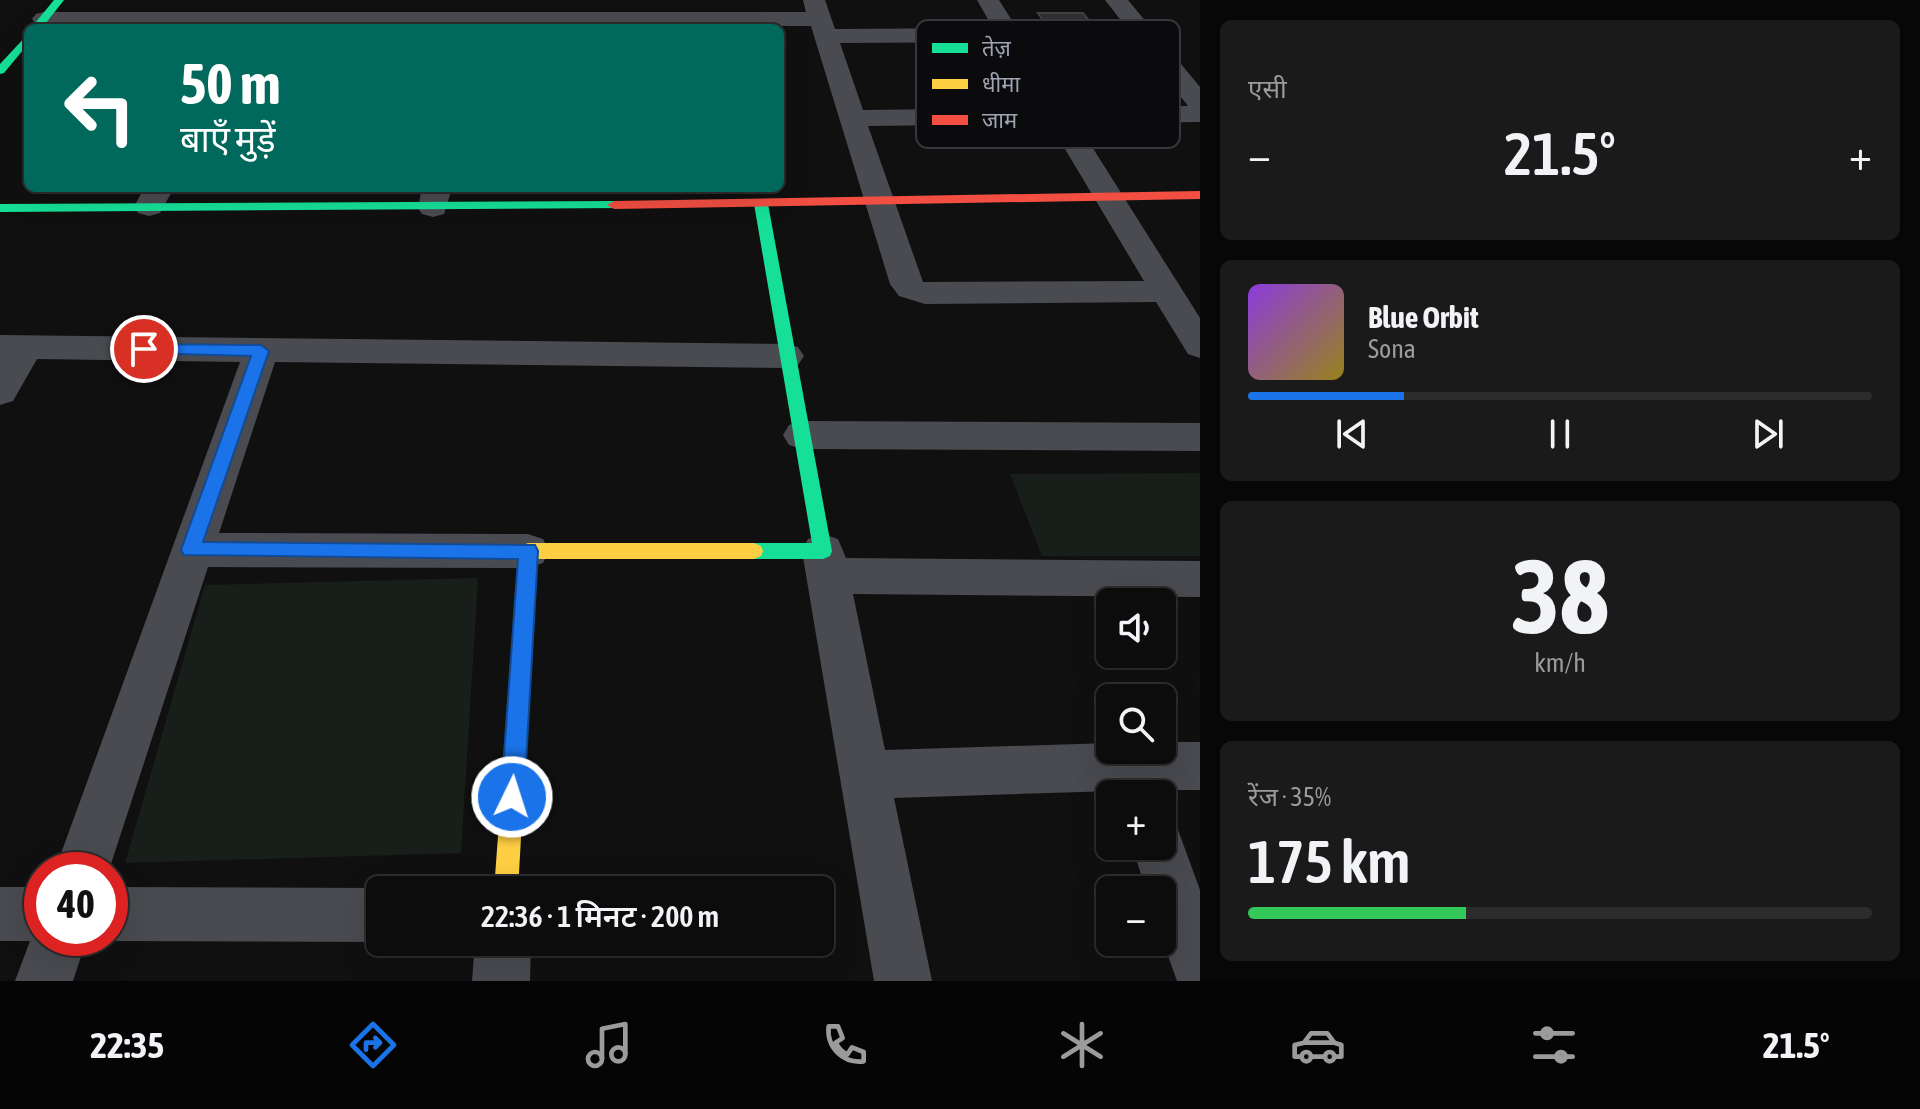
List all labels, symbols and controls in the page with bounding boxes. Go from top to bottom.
legend [916,20,1180,148]
text: तेज़ [982,35,1012,61]
text: 50 m [180,52,281,116]
icon: left [48,56,152,160]
text: धीमा [982,71,1020,97]
text: एसी [1248,74,1287,104]
text: जाम [982,107,1018,133]
text: बाएँ मुड़ें [180,118,276,160]
text: 21.5° [1504,119,1616,188]
text: − [1248,129,1271,179]
text: + [1849,129,1872,179]
text: Blue Orbit [1368,300,1479,334]
pin [110,315,178,383]
icon: arrive [122,327,166,371]
text: Sona [1368,334,1416,364]
icon: previous [1330,412,1374,456]
icon: pause [1538,412,1582,456]
icon: next [1746,412,1790,456]
text: 38 [1511,536,1609,655]
map controls [1096,588,1176,956]
button: sound [1096,588,1176,668]
text: km/h [1534,648,1586,678]
button: search [1096,684,1176,764]
position arrow [470,755,554,839]
button: + [1096,780,1176,860]
text: रेंज · 35% [1248,782,1331,812]
text: 175 km [1248,827,1410,896]
speed limit sign: 40 [24,852,128,956]
button: − [1096,876,1176,956]
text: 22:36 · 1 मिनट · 200 m [481,899,719,933]
icon: directions [345,1017,401,1073]
icon: music [581,1017,637,1073]
icon: phone [817,1017,873,1073]
icon: climate [1054,1017,1110,1073]
icon: car [1290,1017,1346,1073]
icon: filters [1526,1017,1582,1073]
text: 22:35 [90,1024,164,1066]
text: 21.5° [1763,1024,1830,1066]

